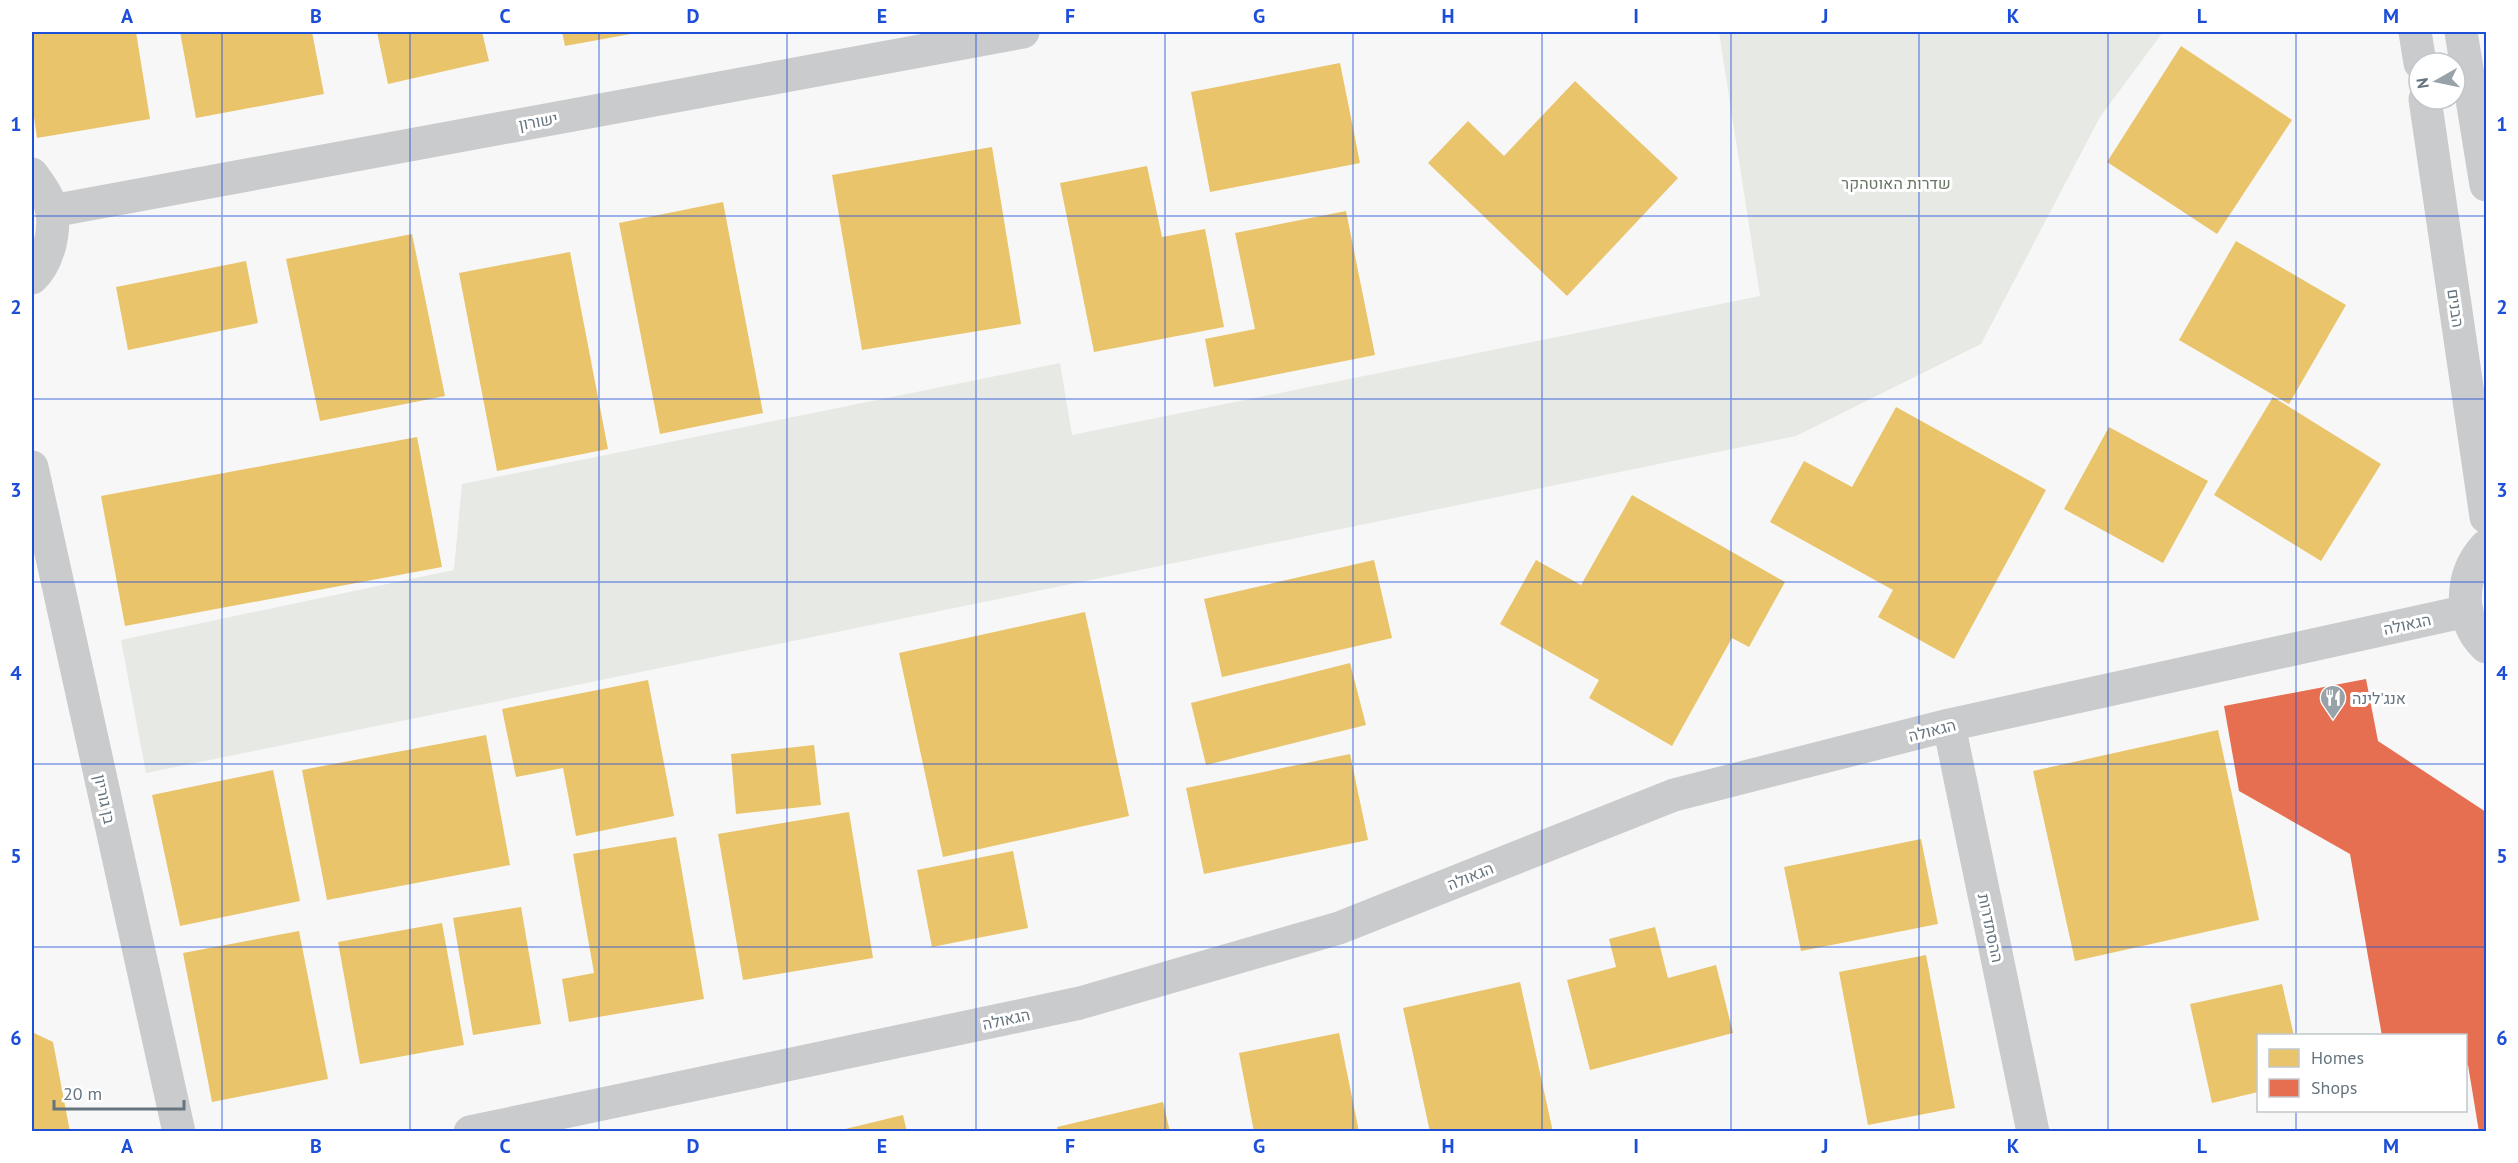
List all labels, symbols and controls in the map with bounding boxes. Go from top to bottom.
text: A [121,3,134,29]
text: B [310,3,322,29]
text: C [499,3,511,29]
text: D [687,3,700,29]
text: E [877,3,887,29]
text: F [1065,3,1075,29]
text: G [1253,3,1265,29]
text: H [1441,3,1455,29]
text: I [1633,3,1639,29]
text: J [1821,3,1828,29]
text: K [2007,3,2020,29]
text: L [2197,3,2208,29]
text: M [2383,3,2399,29]
north arrow [2407,51,2467,111]
text: N [2411,77,2433,90]
street label: ישורון [517,108,559,134]
text: 1 [10,111,22,137]
text: 1 [2496,111,2508,137]
park label: שדרות האוטהקר [1841,173,1951,193]
street label: הבנים [2443,287,2469,329]
text: 2 [10,294,22,320]
text: 2 [2496,294,2508,320]
text: 3 [10,477,22,503]
text: 3 [2496,477,2508,503]
street label: הגאולה [2381,609,2433,639]
text: 4 [10,660,22,686]
text: 4 [2496,660,2508,686]
restaurant icon: אנג'לינה [2318,683,2348,721]
place label: אנג'לינה [2352,688,2406,708]
street label: הגאולה [1906,714,1958,746]
street label: בן גוריון [90,772,120,826]
text: 5 [10,843,22,869]
text: 5 [2496,843,2508,869]
street label: הגאולה [1444,858,1496,894]
street label: ההסתדרות [1974,892,2008,964]
street label: הגאולה [980,1004,1032,1034]
text: 6 [10,1025,22,1051]
text: 6 [2496,1025,2508,1051]
legend [2257,1034,2467,1112]
text: Homes [2311,1046,2364,1069]
scale bar [54,1073,184,1111]
text: Shops [2311,1076,2357,1099]
text: 20 m [63,1082,102,1105]
text: A [121,1133,134,1159]
text: B [310,1133,322,1159]
text: C [499,1133,511,1159]
text: D [687,1133,700,1159]
text: E [877,1133,887,1159]
text: F [1065,1133,1075,1159]
text: G [1253,1133,1265,1159]
text: H [1441,1133,1455,1159]
text: I [1633,1133,1639,1159]
text: J [1821,1133,1828,1159]
text: K [2007,1133,2020,1159]
text: L [2197,1133,2208,1159]
text: M [2383,1133,2399,1159]

